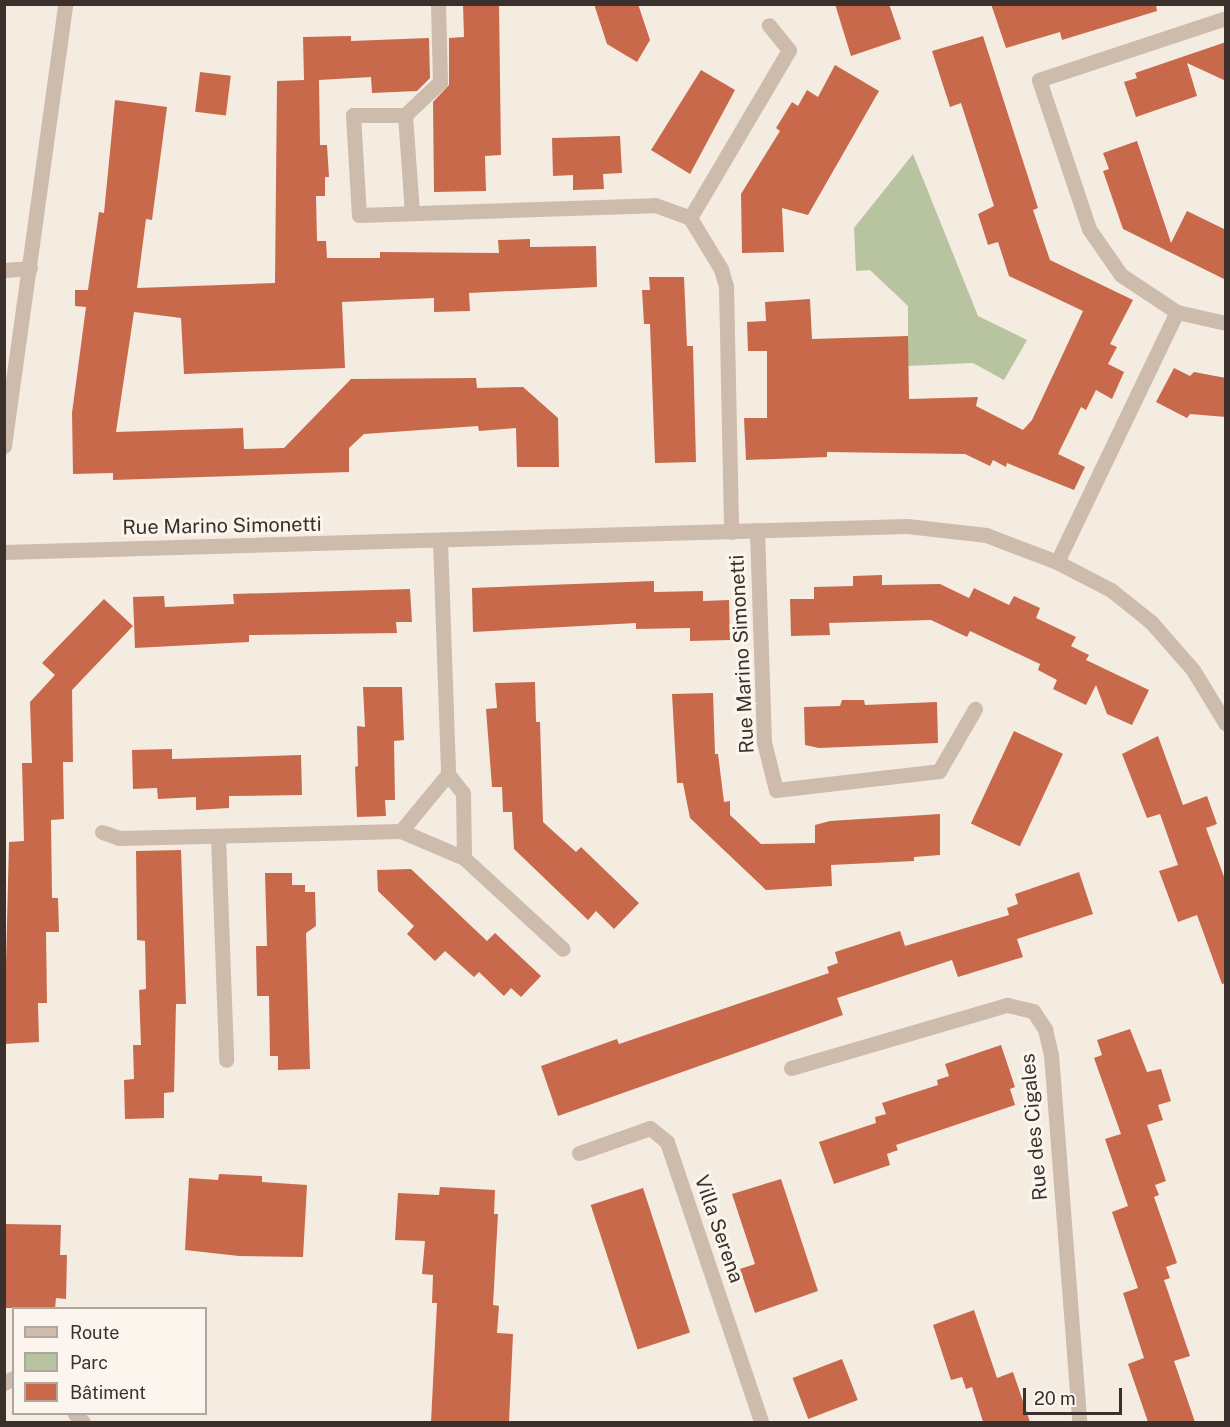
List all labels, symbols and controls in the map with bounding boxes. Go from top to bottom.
street label: Rue Marino Simonetti [122,512,322,540]
street label: Rue Marino Simonetti [725,554,759,754]
street label: Rue des Cigales [1016,1052,1052,1202]
street label: Villa Serena [689,1172,749,1286]
legend [12,1307,207,1415]
text: Route [70,1322,119,1343]
text: Parc [70,1352,108,1373]
scale bar [1026,1376,1125,1414]
text: Bâtiment [70,1382,146,1403]
text: 20 m [1034,1388,1076,1409]

